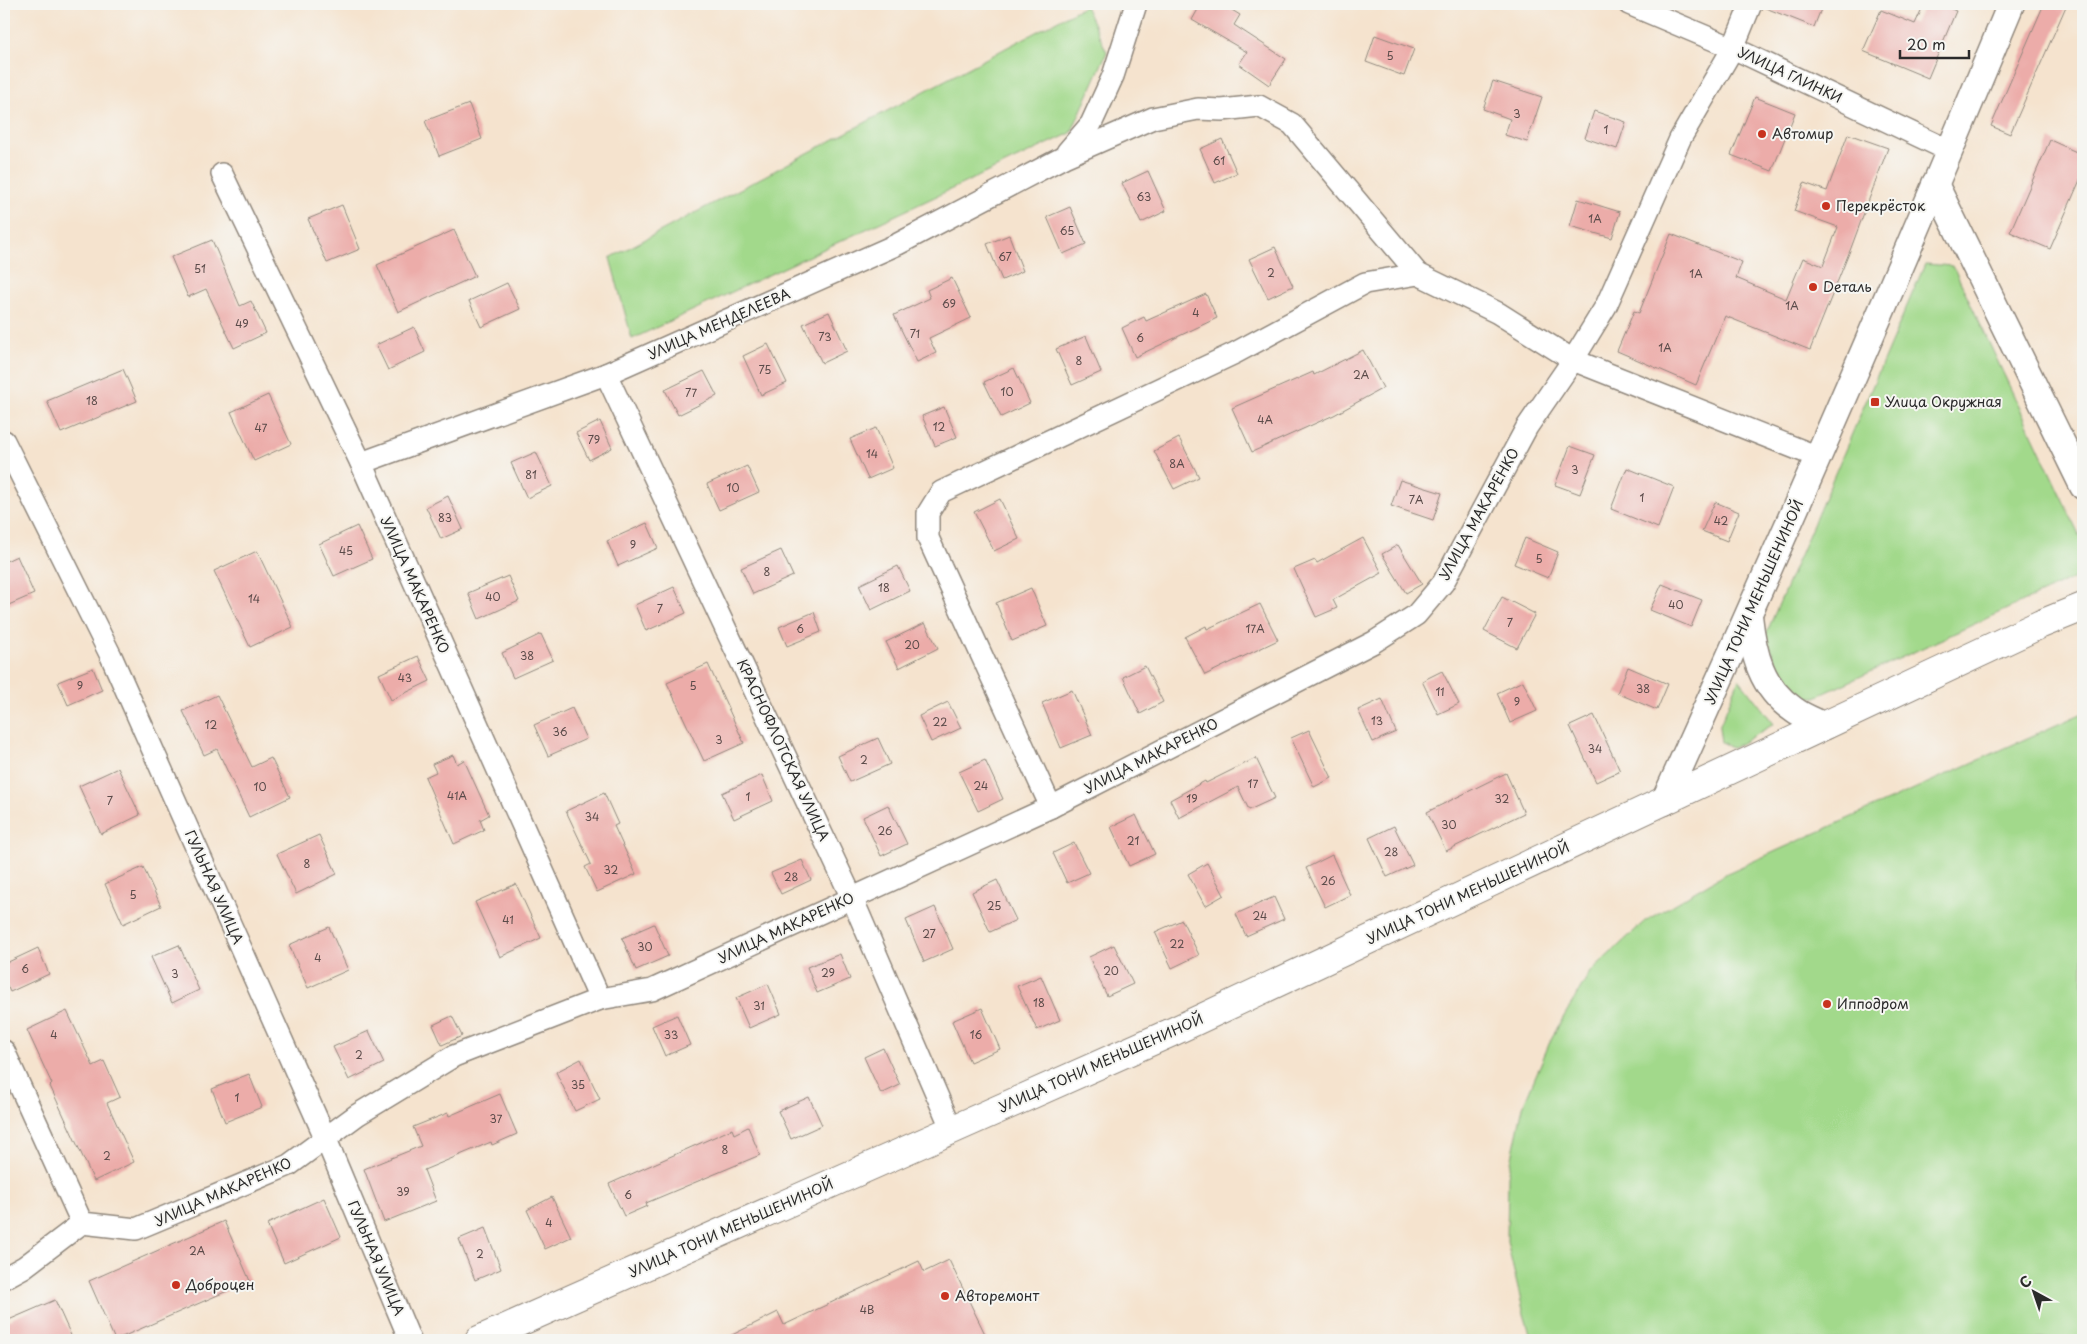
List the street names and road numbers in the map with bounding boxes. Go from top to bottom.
street label: УЛИЦА ГЛИНКИ [1735,41,1846,108]
street label: УЛИЦА МЕНДЕЛЕЕВА [644,283,793,364]
street label: УЛИЦА МАКАРЕНКО [1433,444,1524,584]
street label: УЛИЦА ТОНИ МЕНЬШЕНИНОЙ [1699,496,1808,708]
street label: УЛИЦА МАКАРЕНКО [376,513,455,657]
street label: КРАСНОФЛОТСКАЯ УЛИЦА [732,655,835,845]
street label: УЛИЦА МАКАРЕНКО [1080,713,1222,799]
street label: ГУЛЬНАЯ УЛИЦА [180,826,249,947]
street label: УЛИЦА ТОНИ МЕНЬШЕНИНОЙ [1363,836,1573,949]
street label: УЛИЦА МАКАРЕНКО [714,887,857,968]
street label: УЛИЦА ТОНИ МЕНЬШЕНИНОЙ [995,1008,1207,1117]
street label: УЛИЦА МАКАРЕНКО [151,1152,295,1231]
street label: УЛИЦА ТОНИ МЕНЬШЕНИНОЙ [625,1173,837,1282]
street label: ГУЛЬНАЯ УЛИЦА [343,1197,410,1319]

